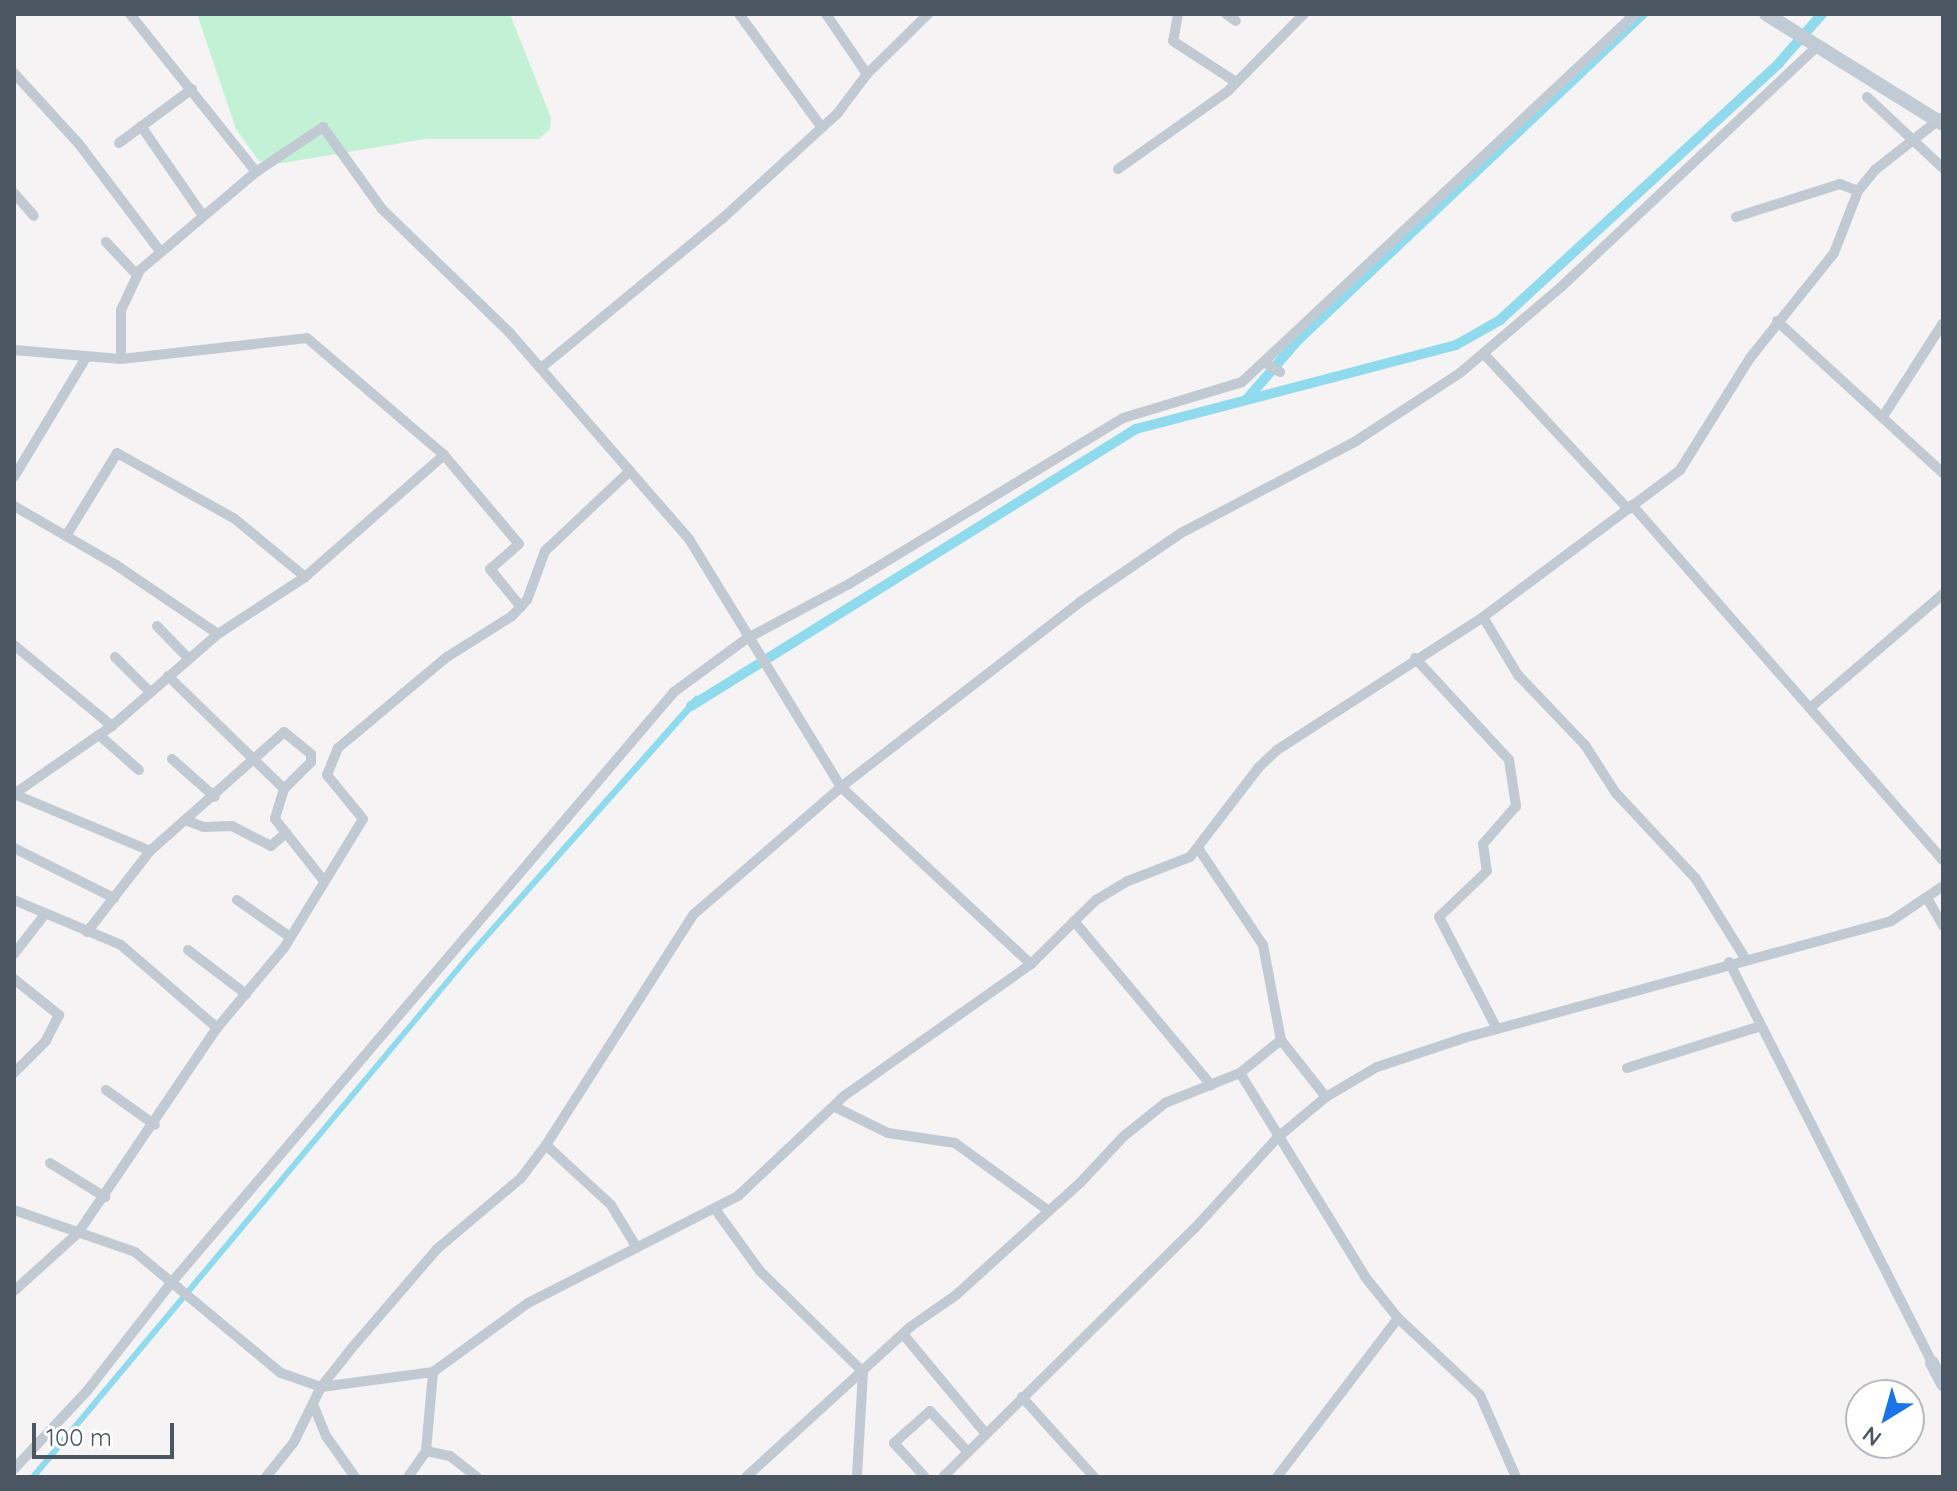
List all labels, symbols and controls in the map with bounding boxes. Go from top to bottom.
north arrow [1845,1379,1925,1459]
scale bar [36,1407,178,1457]
text: N [1857,1421,1887,1453]
text: 100 m [46,1422,112,1452]

